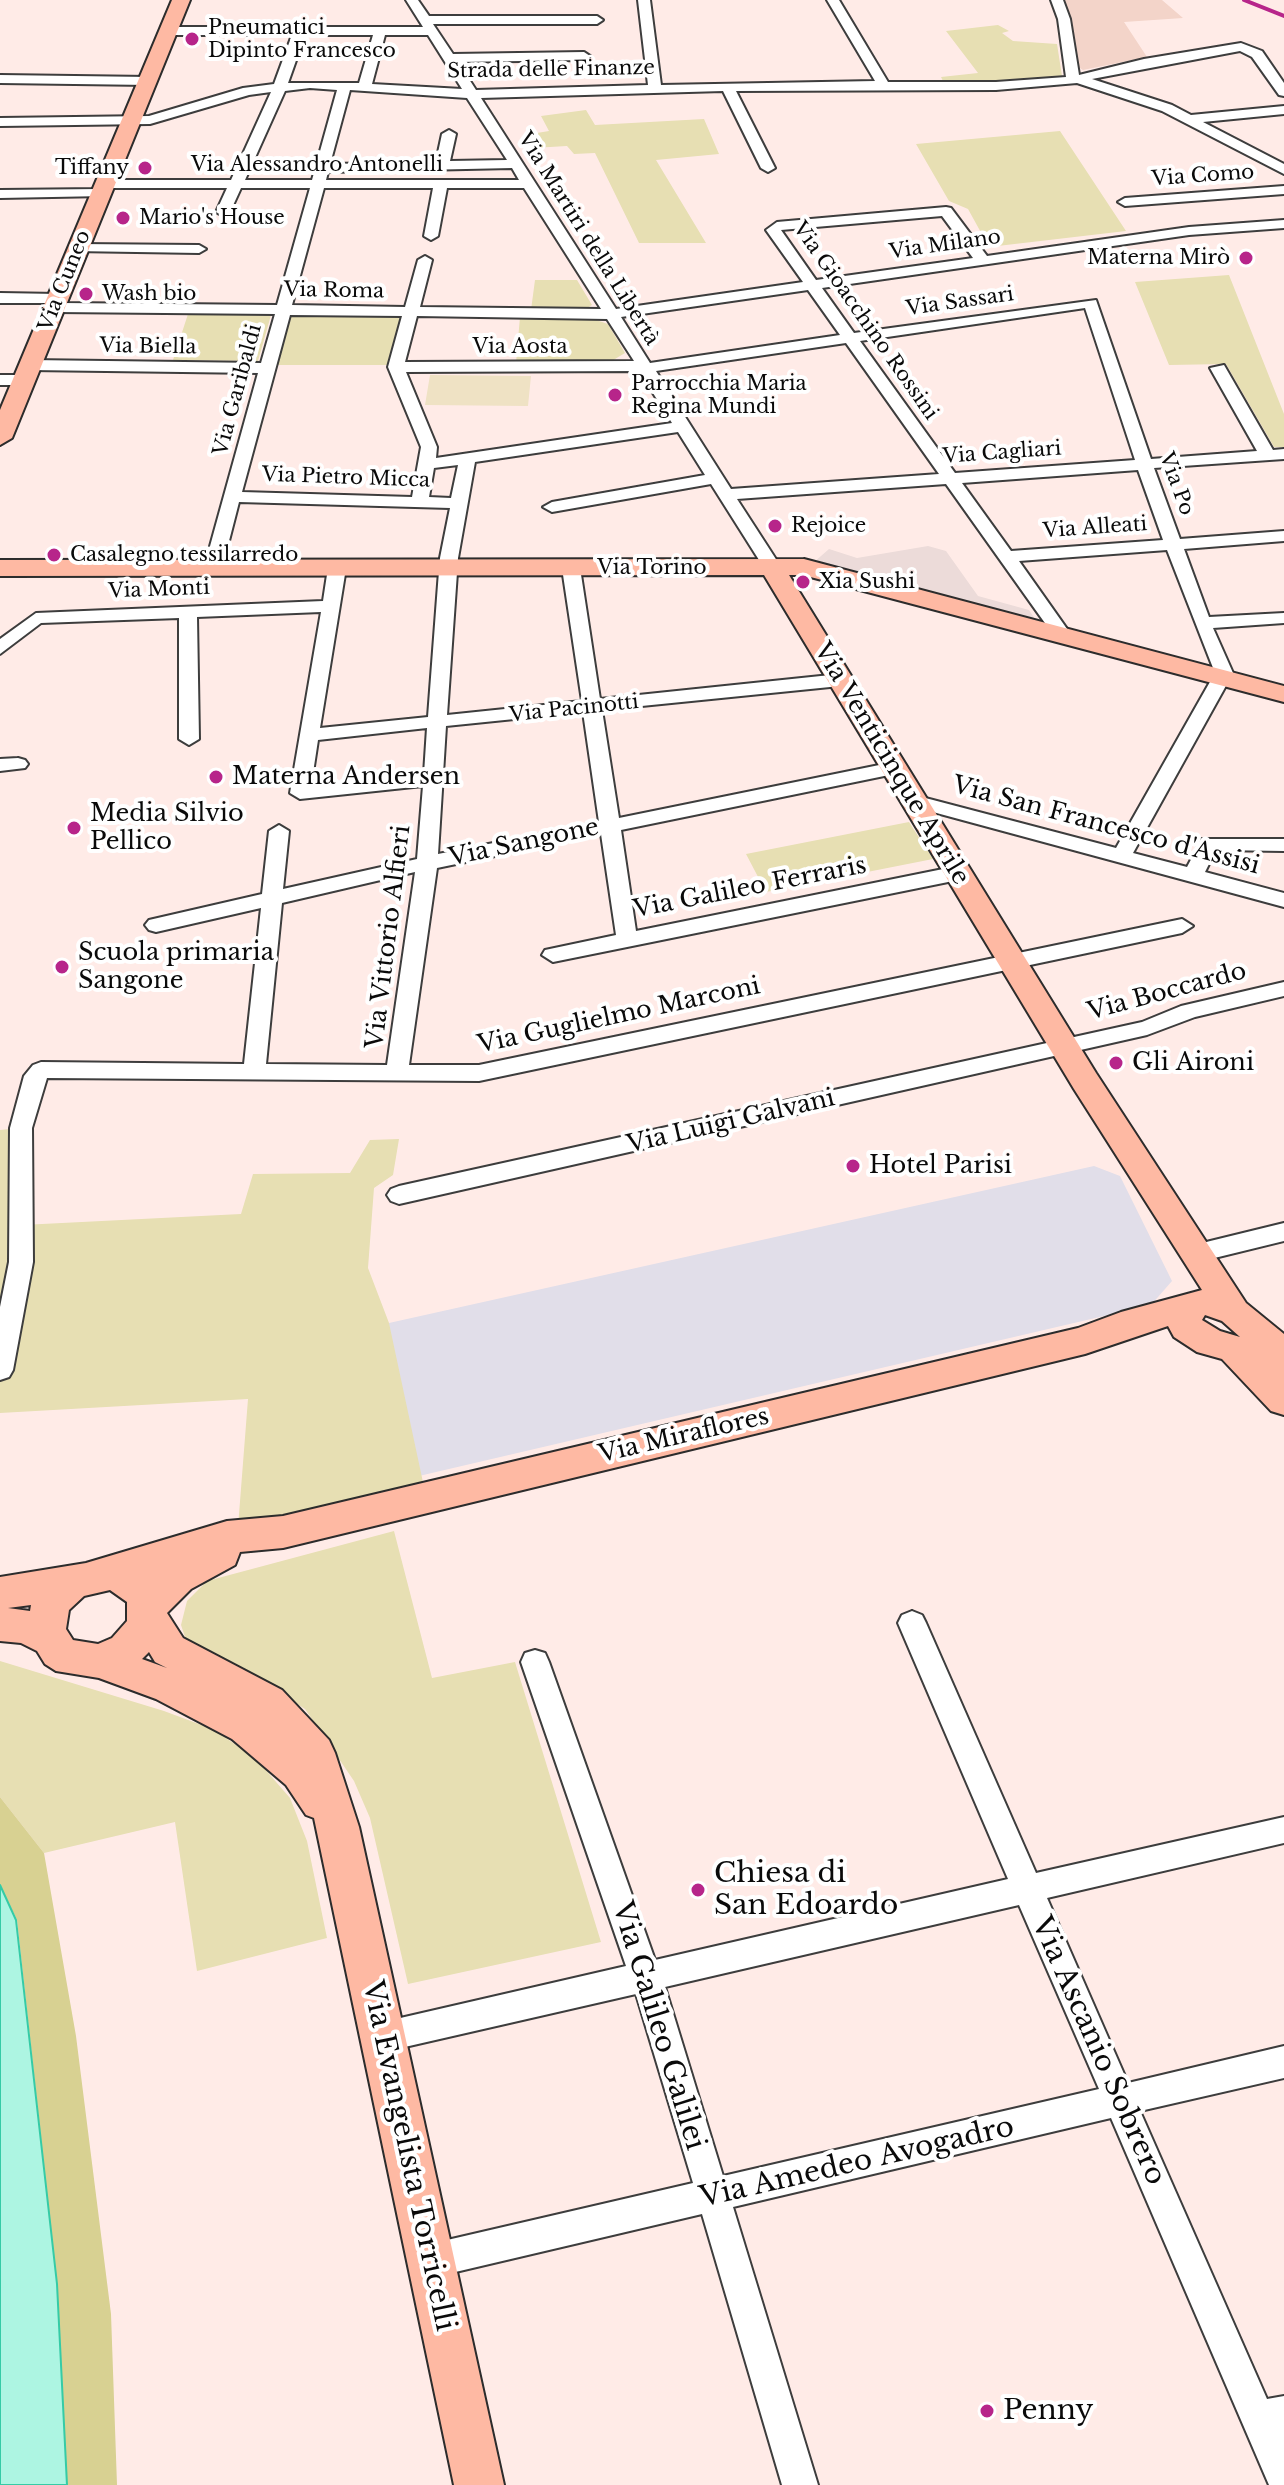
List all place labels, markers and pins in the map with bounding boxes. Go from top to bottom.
place label: Pneumatici Dipinto Francesco [208,16,396,63]
marker: Pneumatici Dipinto Francesco [183,30,201,48]
place label: Tiffany [55,156,129,180]
marker: Tiffany [136,159,154,177]
place label: Mario's House [139,206,285,230]
marker: Mario's House [114,209,132,227]
place label: Materna Mirò [1087,246,1230,270]
marker: Materna Mirò [1237,249,1255,267]
place label: Wash bio [102,282,196,306]
marker: Wash bio [77,285,95,303]
place label: Parrocchia Maria Regina Mundi [631,372,807,419]
marker: Parrocchia Maria Regina Mundi [606,386,624,404]
place label: Rejoice [791,514,866,538]
marker: Rejoice [766,517,784,535]
place label: Casalegno tessilarredo [70,543,298,567]
marker: Casalegno tessilarredo [45,546,63,564]
place label: Xia Sushi [819,570,915,594]
marker: Xia Sushi [794,573,812,591]
place label: Materna Andersen [232,763,460,791]
marker: Materna Andersen [207,768,225,786]
place label: Media Silvio Pellico [90,800,244,856]
marker: Media Silvio Pellico [65,819,83,837]
place label: Scuola primaria Sangone [78,939,274,995]
marker: Scuola primaria Sangone [53,958,71,976]
place label: Gli Aironi [1132,1049,1254,1077]
marker: Gli Aironi [1107,1054,1125,1072]
place label: Hotel Parisi [869,1152,1012,1180]
marker: Hotel Parisi [844,1157,862,1175]
place label: Chiesa di San Edoardo [714,1857,898,1923]
marker: Chiesa di San Edoardo [689,1881,707,1899]
place label: Penny [1003,2394,1093,2428]
marker: Penny [978,2402,996,2420]

